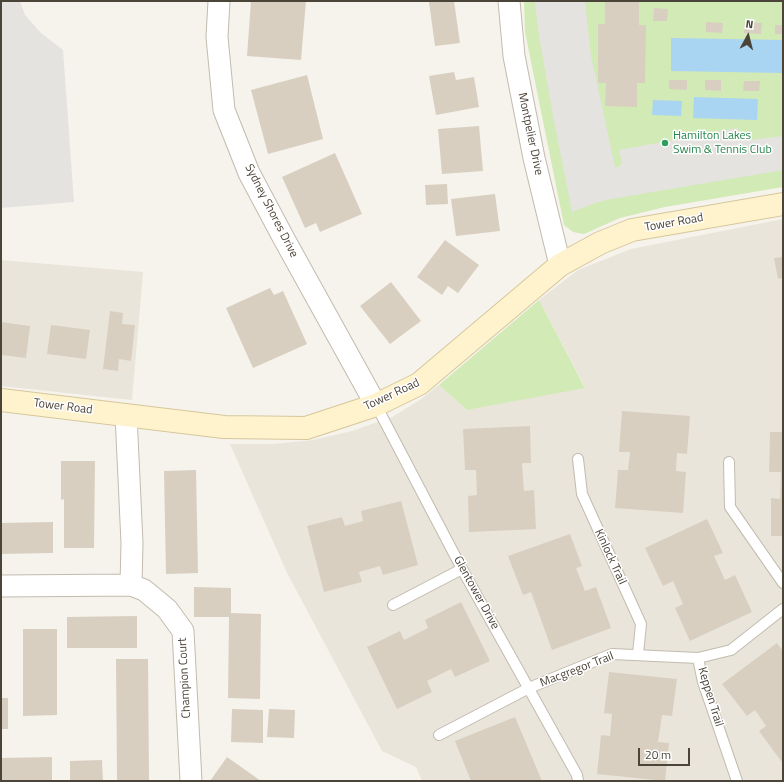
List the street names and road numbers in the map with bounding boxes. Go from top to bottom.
street label: Montpelier Drive [514,91,546,177]
street label: Sydney Shores Drive [241,162,301,260]
street label: Tower Road [643,211,705,235]
street label: Tower Road [362,376,422,414]
street label: Tower Road [33,396,93,418]
street label: Kinlock Trail [591,527,629,587]
street label: Glentower Drive [450,554,502,632]
street label: Champion Court [176,637,194,719]
street label: Macgregor Trail [538,649,616,691]
street label: Keppen Trail [694,666,726,728]

